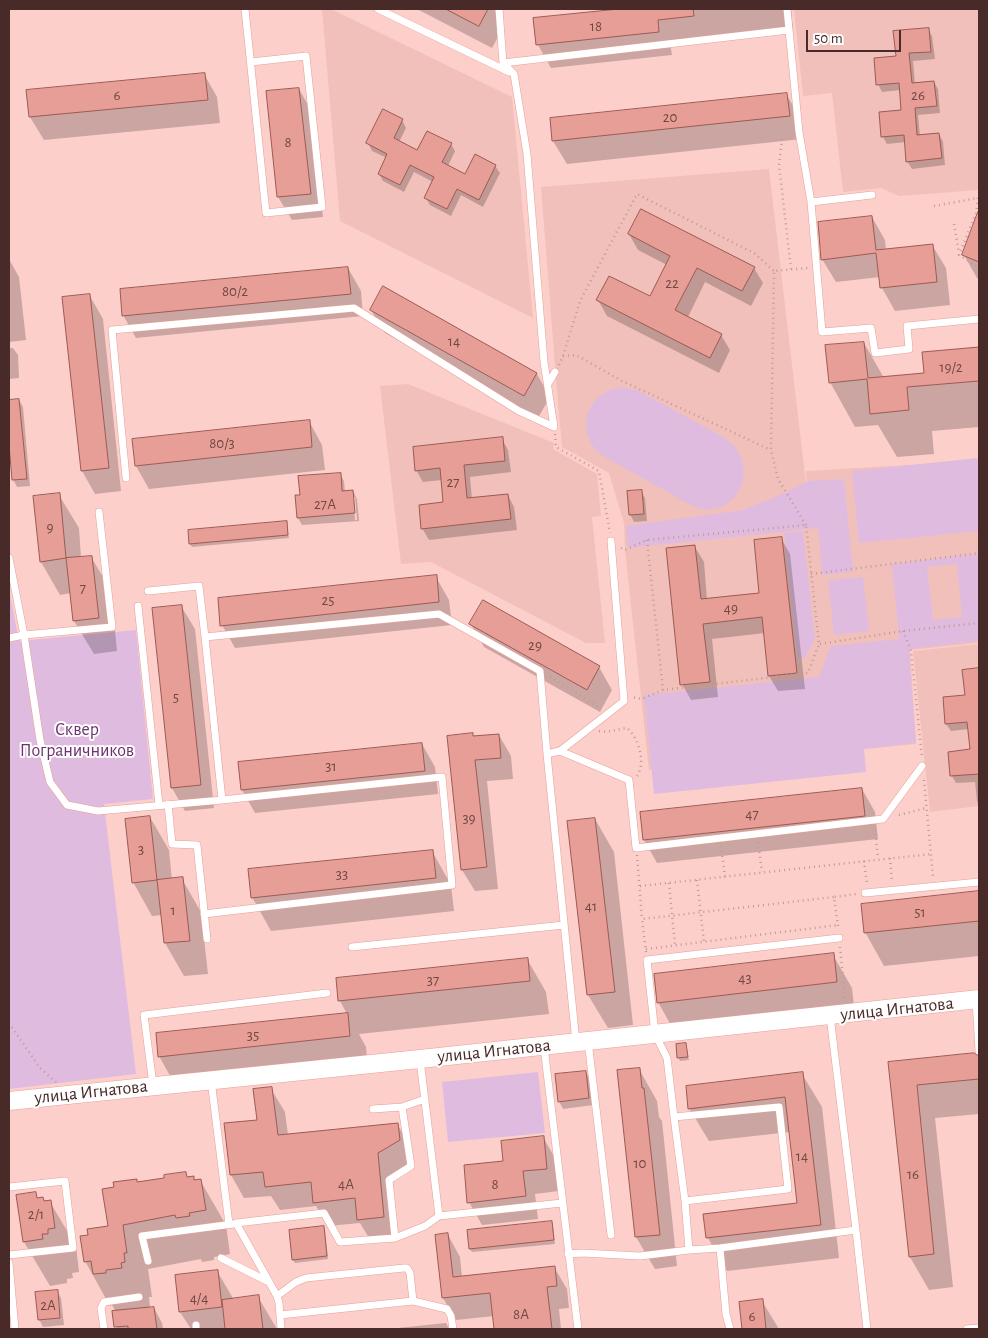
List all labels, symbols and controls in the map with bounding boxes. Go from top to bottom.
house number: 18 [590,17,602,35]
scale bar [808,20,903,52]
text: 50 m [814,31,843,46]
house number: 6 [113,86,121,104]
house number: 26 [911,86,925,104]
house number: 20 [663,108,677,126]
house number: 8 [284,133,292,151]
house number: 22 [665,274,679,292]
house number: 80/2 [222,282,248,300]
house number: 14 [448,332,460,350]
house number: 19/2 [939,358,963,376]
house number: 80/3 [209,434,235,452]
house number: 27 [446,473,460,491]
house number: 27А [314,495,336,513]
house number: 9 [46,518,54,536]
house number: 7 [80,579,86,597]
house number: 25 [321,591,335,609]
house number: 49 [724,599,738,617]
house number: 29 [528,636,542,654]
house number: 5 [173,688,179,706]
park label: Сквер Пограничников [20,719,134,762]
house number: 31 [325,757,337,775]
house number: 47 [745,805,759,823]
house number: 39 [462,809,476,827]
house number: 3 [138,840,144,858]
house number: 33 [336,865,348,883]
house number: 41 [585,897,597,915]
house number: 1 [170,901,176,919]
house number: 51 [914,903,926,921]
house number: 43 [738,969,752,987]
house number: 37 [427,971,439,989]
street label: улица Игнатова [839,992,955,1026]
house number: 35 [247,1026,259,1044]
street label: улица Игнатова [436,1034,552,1068]
street label: улица Игнатова [33,1075,149,1109]
house number: 14 [796,1147,808,1165]
house number: 10 [633,1154,647,1172]
house number: 16 [907,1165,919,1183]
house number: 4А [338,1175,354,1193]
house number: 8 [491,1175,499,1193]
house number: 2/1 [28,1205,44,1223]
house number: 4/4 [190,1289,208,1307]
house number: 2А [40,1296,56,1314]
house number: 8А [513,1305,529,1323]
house number: 6 [748,1307,756,1325]

